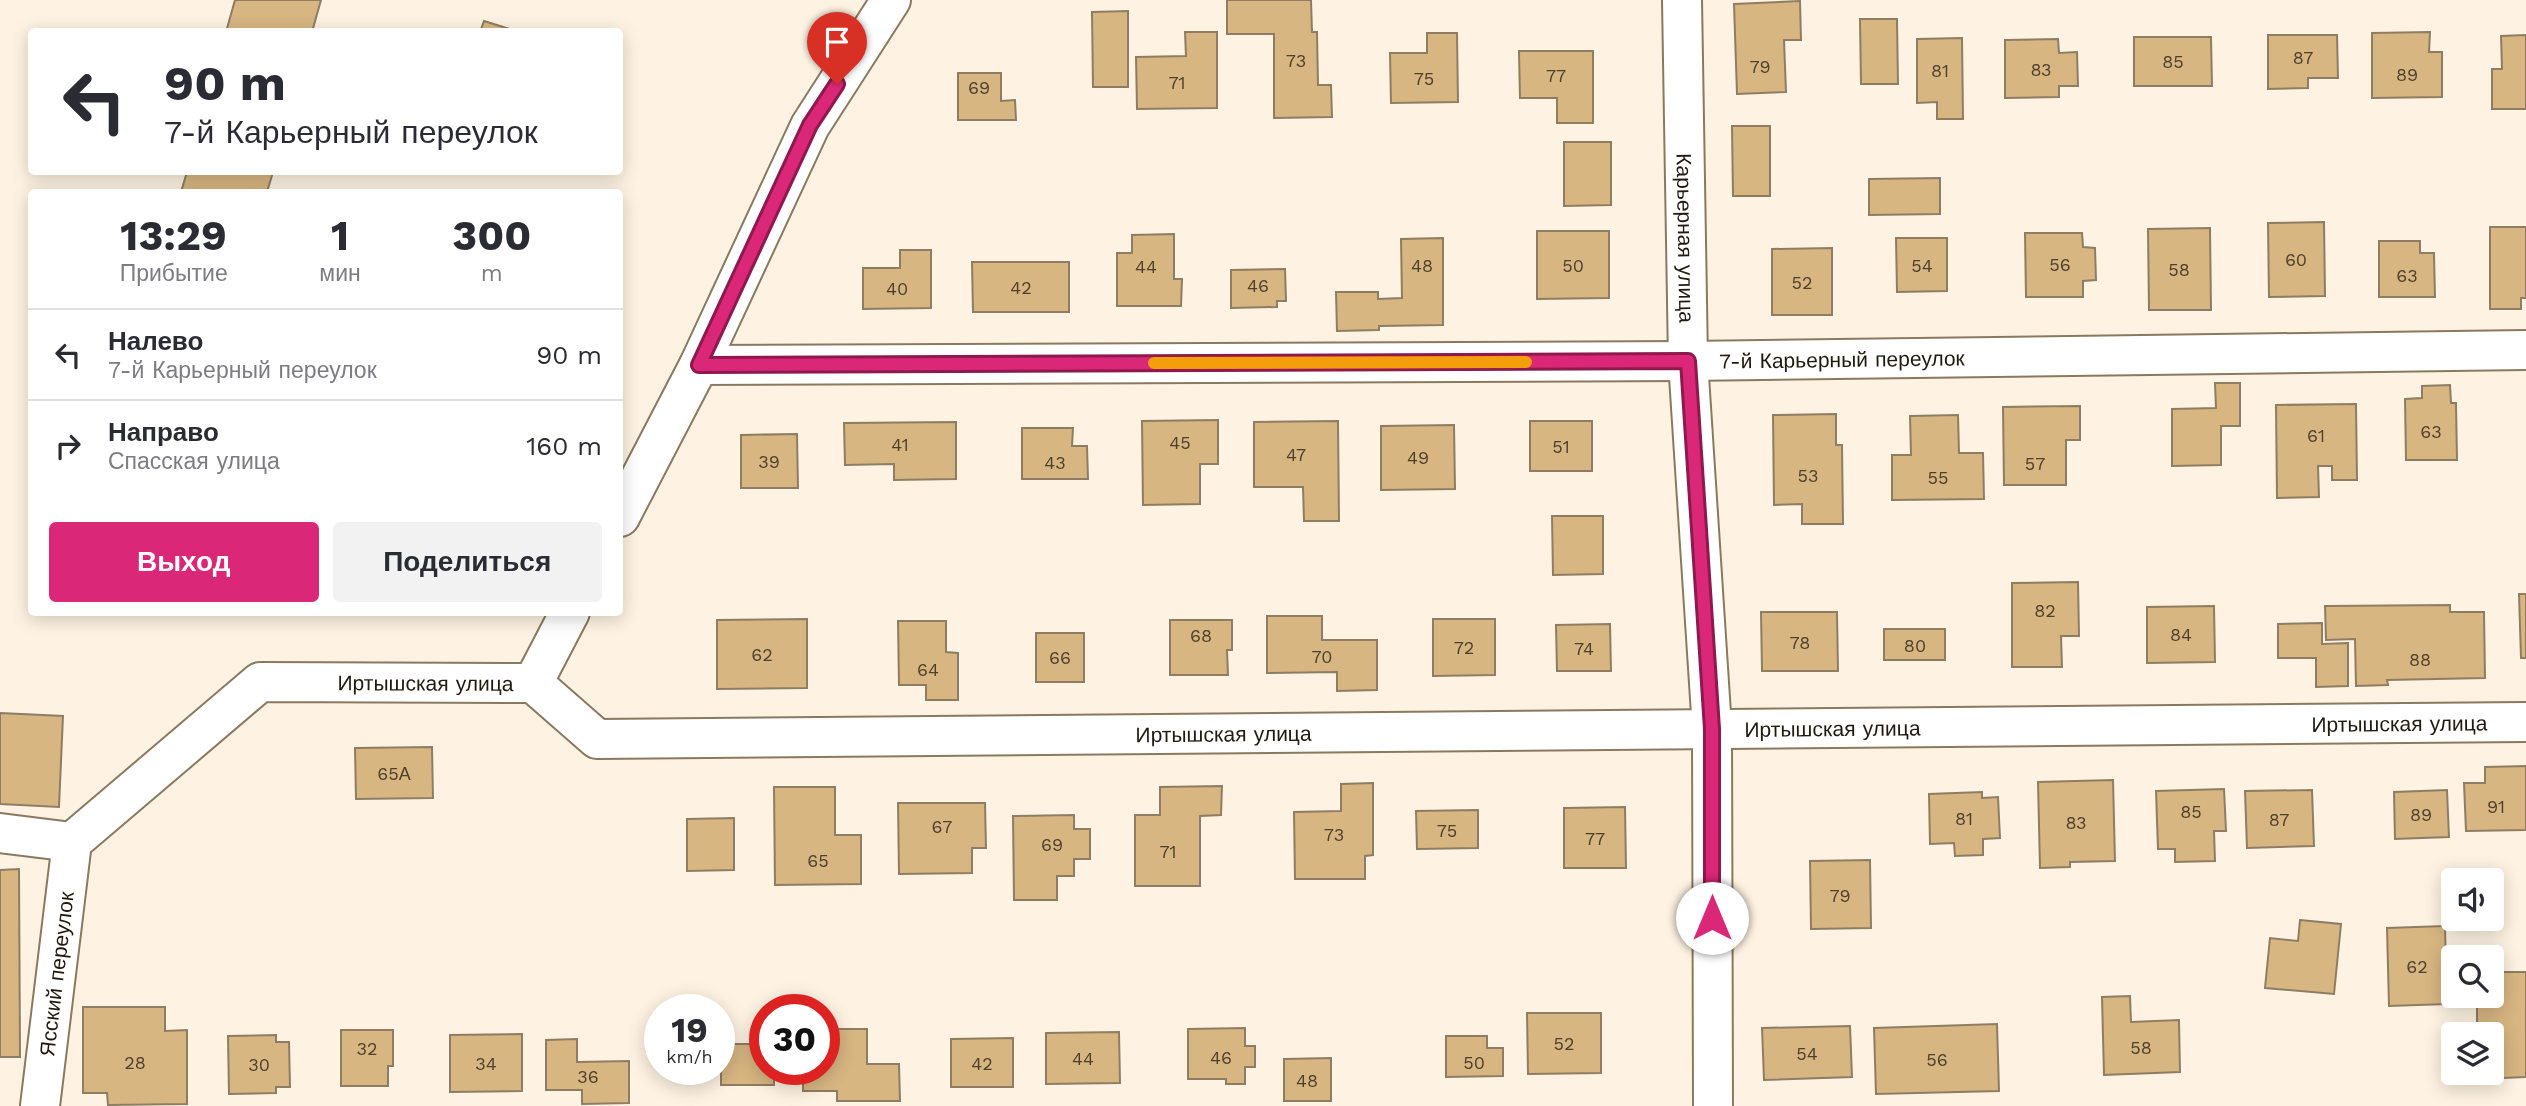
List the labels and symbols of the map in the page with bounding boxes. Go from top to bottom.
pin [807,12.0,867,84]
house number: 87 [2293,47,2313,68]
house number: 73 [1286,50,1306,71]
house number: 85 [2162,51,2184,72]
house number: 79 [1749,56,1771,77]
house number: 83 [2030,59,2052,80]
house number: 81 [1931,60,1949,81]
house number: 89 [2396,64,2418,85]
house number: 77 [1546,65,1566,86]
house number: 75 [1414,68,1434,89]
house number: 71 [1168,72,1186,93]
house number: 69 [968,77,990,98]
street label: Карьерная улица [1672,153,1700,323]
house number: 60 [2285,249,2307,270]
house number: 56 [2049,254,2071,275]
house number: 48 [1411,255,1433,276]
house number: 50 [1562,255,1584,276]
house number: 54 [1911,255,1933,276]
house number: 44 [1135,256,1157,277]
house number: 58 [2168,259,2190,280]
house number: 63 [2396,265,2418,286]
house number: 52 [1792,272,1812,293]
house number: 46 [1247,275,1269,296]
house number: 42 [1010,277,1032,298]
house number: 40 [886,278,908,299]
street label: 7-й Карьерный переулок [1719,345,1966,373]
house number: 63 [2420,421,2442,442]
house number: 61 [2307,425,2325,446]
house number: 45 [1169,432,1191,453]
house number: 41 [891,434,909,455]
house number: 51 [1552,436,1570,457]
house number: 47 [1286,444,1306,465]
house number: 49 [1407,447,1429,468]
house number: 39 [758,451,780,472]
house number: 43 [1044,452,1066,473]
house number: 57 [2025,453,2045,474]
house number: 53 [1798,465,1818,486]
house number: 55 [1928,467,1948,488]
house number: 82 [2034,600,2056,621]
house number: 84 [2170,624,2192,645]
house number: 68 [1190,625,1212,646]
house number: 78 [1790,632,1810,653]
house number: 80 [1904,635,1926,656]
house number: 72 [1454,637,1474,658]
house number: 74 [1574,638,1594,659]
house number: 62 [751,644,773,665]
house number: 70 [1312,646,1332,667]
house number: 66 [1049,647,1071,668]
house number: 88 [2409,649,2431,670]
house number: 64 [917,659,939,680]
street label: Иртышская улица [338,670,514,695]
street label: Иртышская улица [2311,710,2488,736]
street label: Иртышская улица [1744,715,1921,741]
street label: Иртышская улица [1135,720,1312,747]
house number: 65А [377,763,411,784]
house number: 91 [2487,796,2505,817]
house number: 85 [2180,801,2202,822]
house number: 89 [2410,804,2432,825]
house number: 81 [1955,808,1973,829]
house number: 87 [2269,809,2289,830]
house number: 83 [2065,812,2087,833]
house number: 67 [932,816,952,837]
house number: 75 [1437,820,1457,841]
house number: 73 [1324,824,1344,845]
house number: 77 [1585,828,1605,849]
house number: 69 [1041,834,1063,855]
house number: 71 [1159,841,1177,862]
house number: 65 [807,850,829,871]
position arrow [1675,881,1749,955]
house number: 79 [1829,885,1851,906]
street label: Ясский переулок [34,889,78,1058]
house number: 62 [2406,956,2428,977]
speed limit sign: 30 [749,994,840,1085]
house number: 52 [1554,1033,1574,1054]
house number: 58 [2130,1037,2152,1058]
house number: 32 [357,1038,378,1059]
house number: 54 [1796,1043,1818,1064]
house number: 46 [1210,1047,1232,1068]
house number: 44 [1072,1048,1094,1069]
house number: 56 [1926,1049,1948,1070]
house number: 28 [124,1052,146,1073]
house number: 50 [1463,1052,1485,1073]
house number: 34 [475,1053,497,1074]
house number: 42 [971,1053,993,1074]
house number: 30 [248,1054,270,1075]
house number: 36 [577,1066,599,1087]
house number: 48 [1296,1070,1318,1091]

